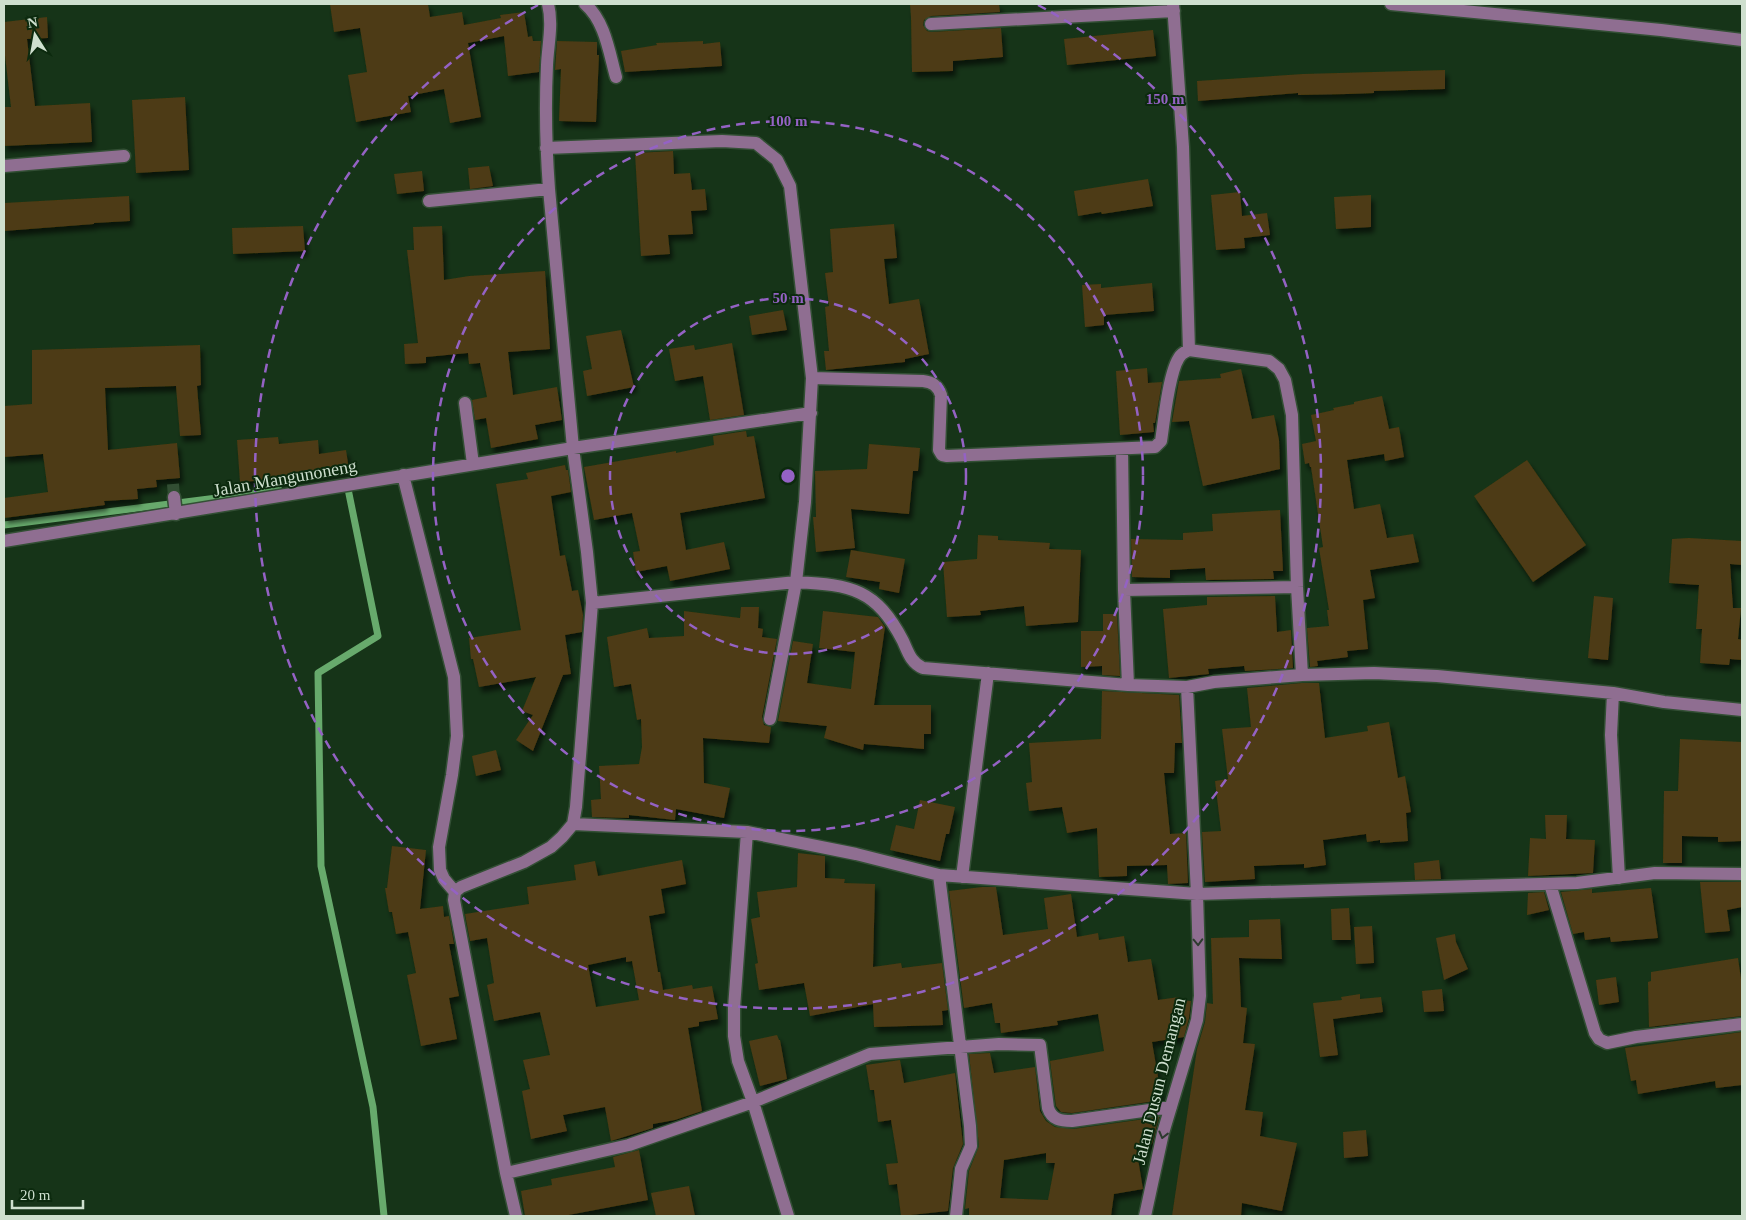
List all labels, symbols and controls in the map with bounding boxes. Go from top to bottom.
north arrow [10,10,60,60]
text: N [26,14,39,31]
text: 150 m [1146,91,1185,107]
text: 100 m [769,113,808,129]
text: 50 m [772,290,804,306]
street label: Jalan Mangunoneng [212,456,358,500]
centre of rings [779,467,797,485]
one-way arrow [1193,939,1203,947]
street label: Jalan Dusun Demangan [1129,996,1189,1166]
one-way arrow [1158,1130,1169,1139]
scale bar [12,1178,84,1210]
text: 20 m [20,1187,51,1203]

